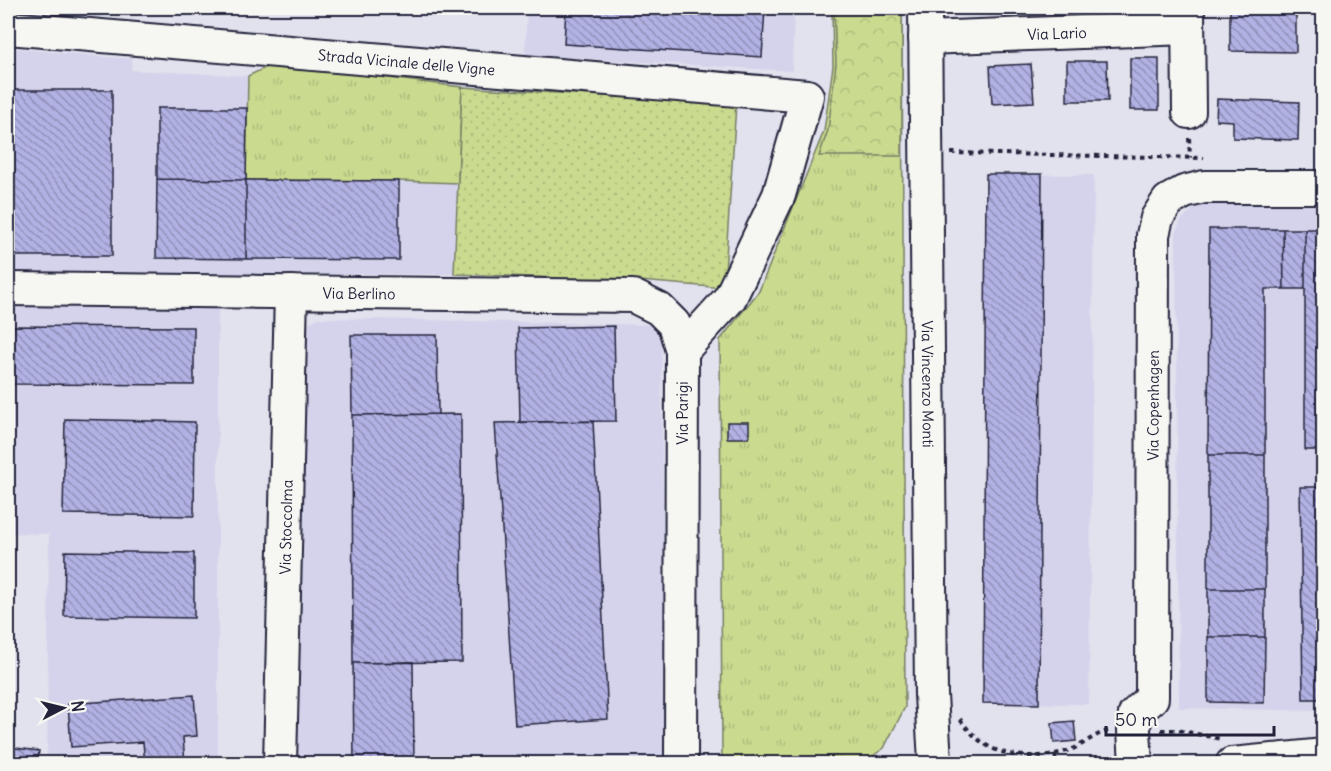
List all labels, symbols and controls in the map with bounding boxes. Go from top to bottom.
street label: Via Lario [1027,22,1087,44]
street label: Strada Vicinale delle Vigne [317,45,496,79]
street label: Via Berlino [322,283,396,303]
street label: Via Vincenzo Monti [918,320,938,448]
street label: Via Copenhagen [1143,350,1162,461]
street label: Via Parigi [673,381,692,445]
street label: Via Stoccolma [275,479,296,575]
north arrow [33,678,93,738]
text: N [67,699,88,713]
scale bar [1106,699,1274,737]
text: 50 m [1115,708,1157,731]

